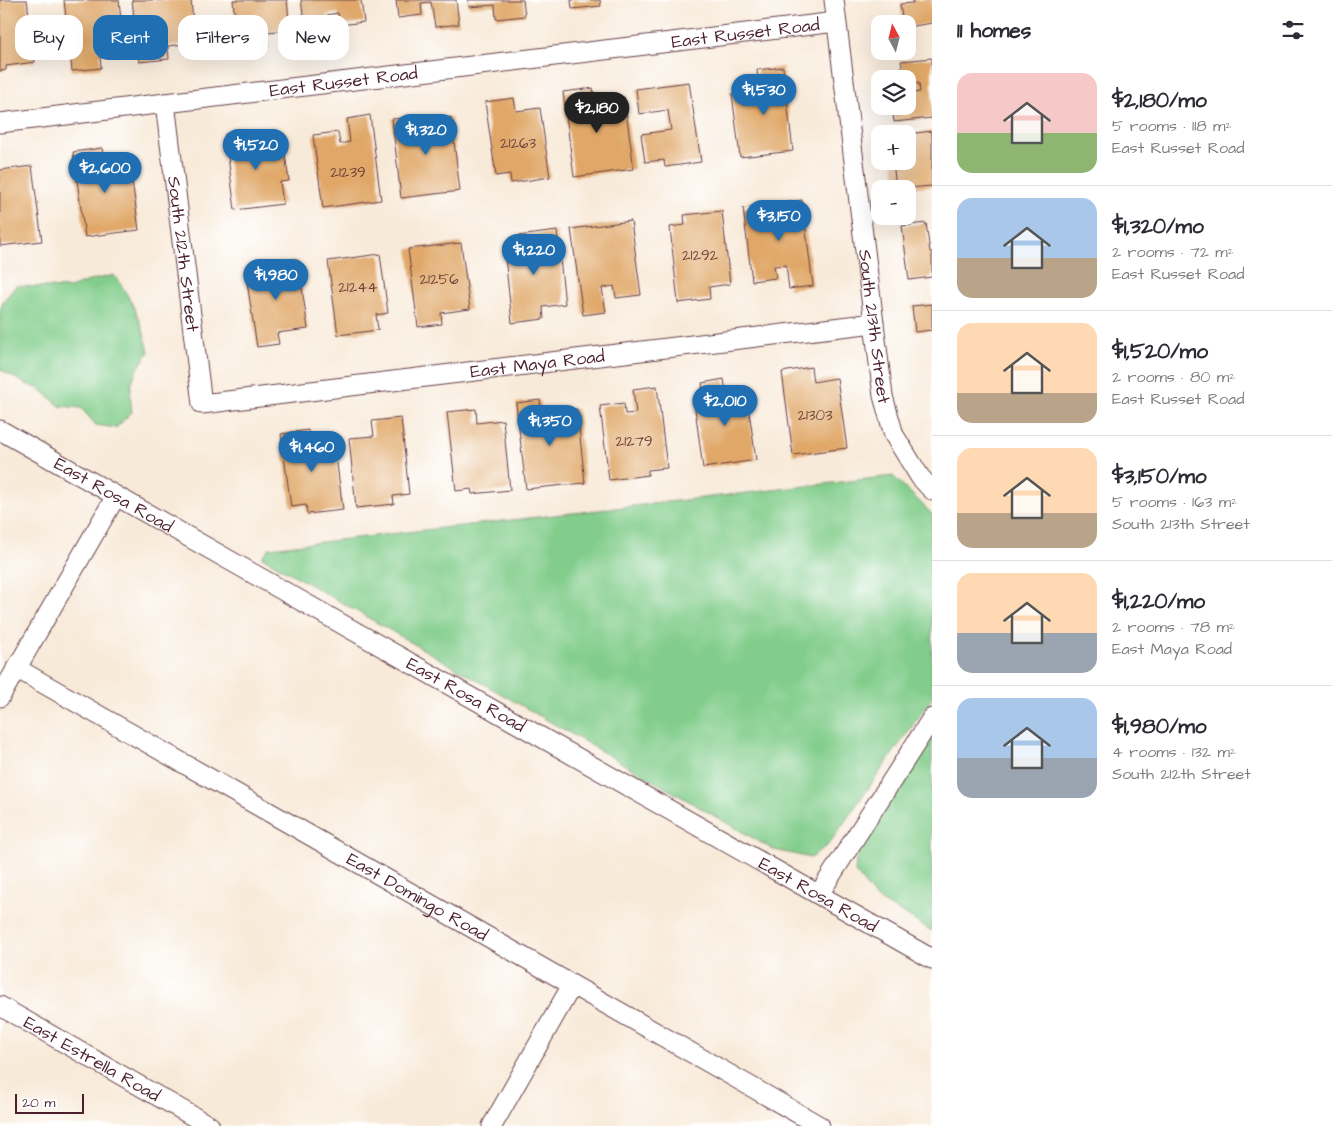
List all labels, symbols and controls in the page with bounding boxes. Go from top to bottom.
street label: East Russet Road [670,12,821,55]
chip: Buy [15,15,83,60]
chip: Rent [93,15,168,60]
chip: Filters [178,15,268,60]
chip: New [278,15,349,60]
north arrow [871,15,916,60]
map controls [871,15,916,225]
text: 11 homes [957,16,1031,45]
icon: filters [1279,16,1307,44]
street label: East Russet Road [268,61,419,103]
button: layers [871,70,916,115]
pin: $1,530 [723,74,805,116]
text: $1,530 [742,79,786,101]
text: $2,180/mo [1112,86,1207,115]
pin: $2,180 [556,92,638,134]
icon: home [997,93,1057,153]
text: $2,180 [575,97,619,119]
pin: $1,320 [385,114,467,156]
text: 5 rooms · 118 m² [1112,115,1231,137]
text: $1,320 [405,119,447,141]
button: + [871,125,916,170]
pin: $1,520 [215,128,297,171]
house number: 21263 [500,133,536,154]
text: $1,520 [234,134,278,156]
text: East Russet Road [1112,137,1244,159]
pin: $2,600 [64,152,146,194]
text: $2,600 [79,157,131,179]
house number: 21239 [330,162,366,183]
street label: South 212th Street [161,175,205,334]
button: − [871,180,916,225]
pin: $3,150 [738,200,820,242]
text: $3,150 [757,205,801,227]
text: $1,320/mo [1112,212,1204,241]
icon: home [997,218,1057,278]
pin: $1,220 [493,234,575,276]
text: $1,220 [513,239,555,261]
text: 2 rooms · 72 m² [1112,241,1234,263]
house number: 21292 [682,245,719,266]
street label: South 213th Street [852,248,897,407]
pin: $1,980 [235,258,317,301]
text: East Russet Road [1112,263,1244,285]
text: $1,980 [254,264,298,286]
house number: 21256 [419,269,459,290]
house number: 21244 [338,277,378,298]
text: $1,520/mo [1112,337,1208,366]
icon: home [997,343,1057,403]
street label: East Maya Road [469,344,606,385]
text: 2 rooms · 80 m² [1112,366,1235,388]
pin: $2,010 [684,384,766,427]
text: East Russet Road [1112,388,1244,410]
text: $2,010 [703,390,747,412]
pin: $1,350 [509,404,591,447]
house number: 21303 [797,405,833,426]
text: $1,350 [528,410,572,432]
pin: $1,460 [271,430,353,473]
house number: 21279 [616,431,652,452]
text: $1,460 [290,436,334,458]
street label: East Rosa Road [50,451,178,539]
text: $3,150/mo [1112,462,1207,491]
icon: home [997,468,1057,528]
text: 5 rooms · 163 m² [1112,491,1237,513]
text: South 213th Street [1112,513,1250,535]
text: $1,220/mo [1112,587,1205,616]
icon: home [997,593,1057,653]
text: 2 rooms · 78 m² [1112,616,1235,638]
text: East Maya Road [1112,638,1232,660]
street label: East Rosa Road [402,651,530,739]
text: $1,980/mo [1112,712,1207,741]
icon: home [997,718,1057,778]
text: 4 rooms · 132 m² [1112,741,1236,763]
text: South 212th Street [1112,763,1251,785]
street label: East Domingo Road [342,847,492,947]
street label: East Rosa Road [754,851,882,939]
street label: East Estrella Road [19,1010,165,1108]
scale bar [15,1091,84,1114]
text: 20 m [22,1093,55,1113]

